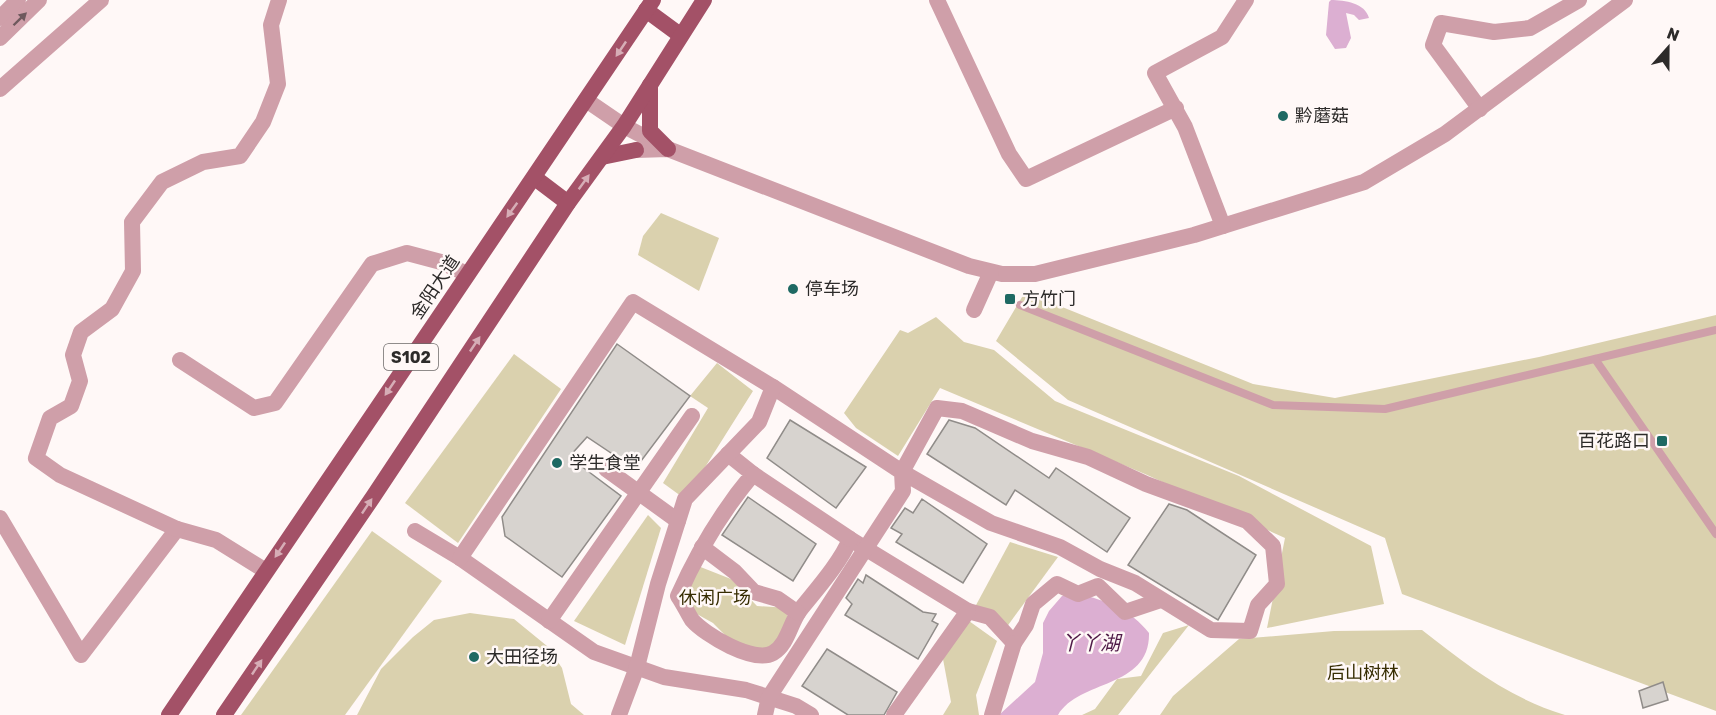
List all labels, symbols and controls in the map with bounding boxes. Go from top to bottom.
one-way arrow [12,12,27,26]
north arrow [1638,18,1698,78]
text: N [1664,24,1682,45]
one-way arrow [615,40,627,56]
place label: 黔蘑菇 [1295,105,1349,127]
marker: 黔蘑菇 [1276,109,1290,123]
one-way arrow [577,174,589,189]
one-way arrow [506,202,518,218]
street label: 金阳大道 [406,251,464,323]
place label: 停车场 [805,278,859,300]
marker: 停车场 [786,282,800,296]
place label: 方竹门 [1022,288,1076,310]
marker: 方竹门 [1003,292,1017,306]
one-way arrow [469,336,481,352]
road number: S102 [384,344,438,370]
one-way arrow [384,380,396,396]
place label: 百花路口 [1578,430,1650,452]
marker: 百花路口 [1655,434,1669,448]
place label: 学生食堂 [569,452,641,474]
marker: 学生食堂 [550,456,564,470]
one-way arrow [361,498,372,514]
one-way arrow [275,542,286,558]
park label: 休闲广场 [679,587,751,609]
water label: 丫丫湖 [1060,631,1123,655]
place label: 大田径场 [486,646,558,668]
marker: 大田径场 [467,650,481,664]
one-way arrow [251,659,263,675]
park label: 后山树林 [1327,662,1399,684]

